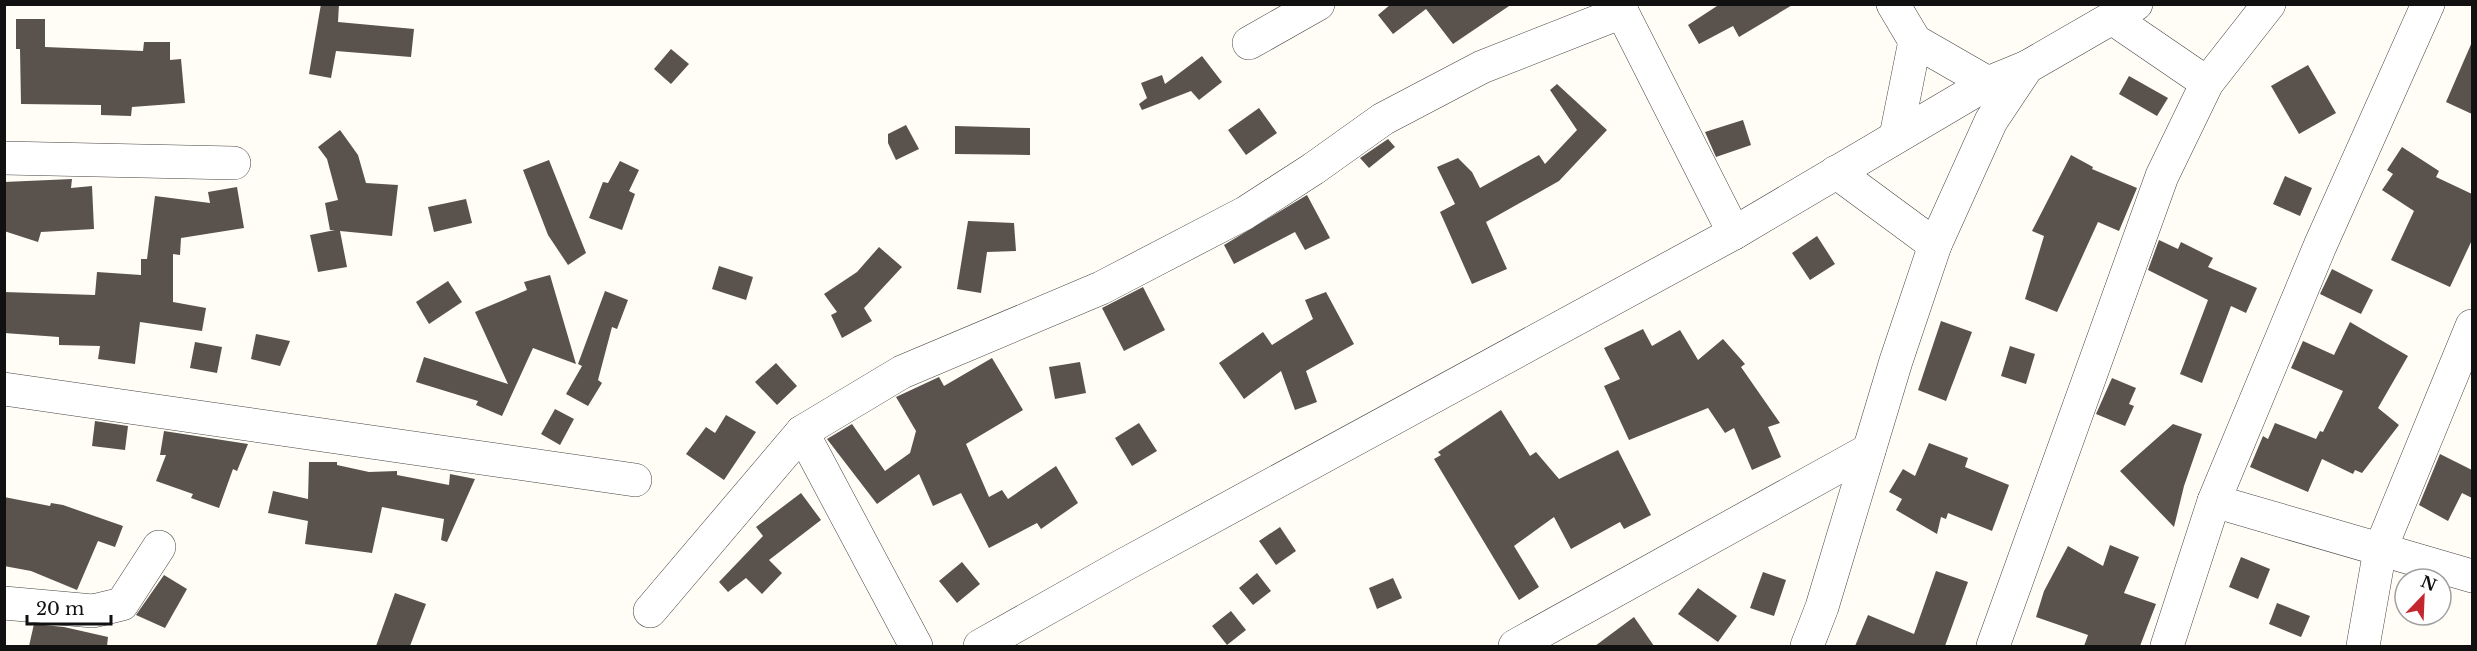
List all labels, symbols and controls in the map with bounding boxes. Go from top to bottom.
north arrow [2393,567,2453,627]
text: N [2418,571,2440,595]
scale bar [27,588,111,626]
text: 20 m [36,598,84,620]

